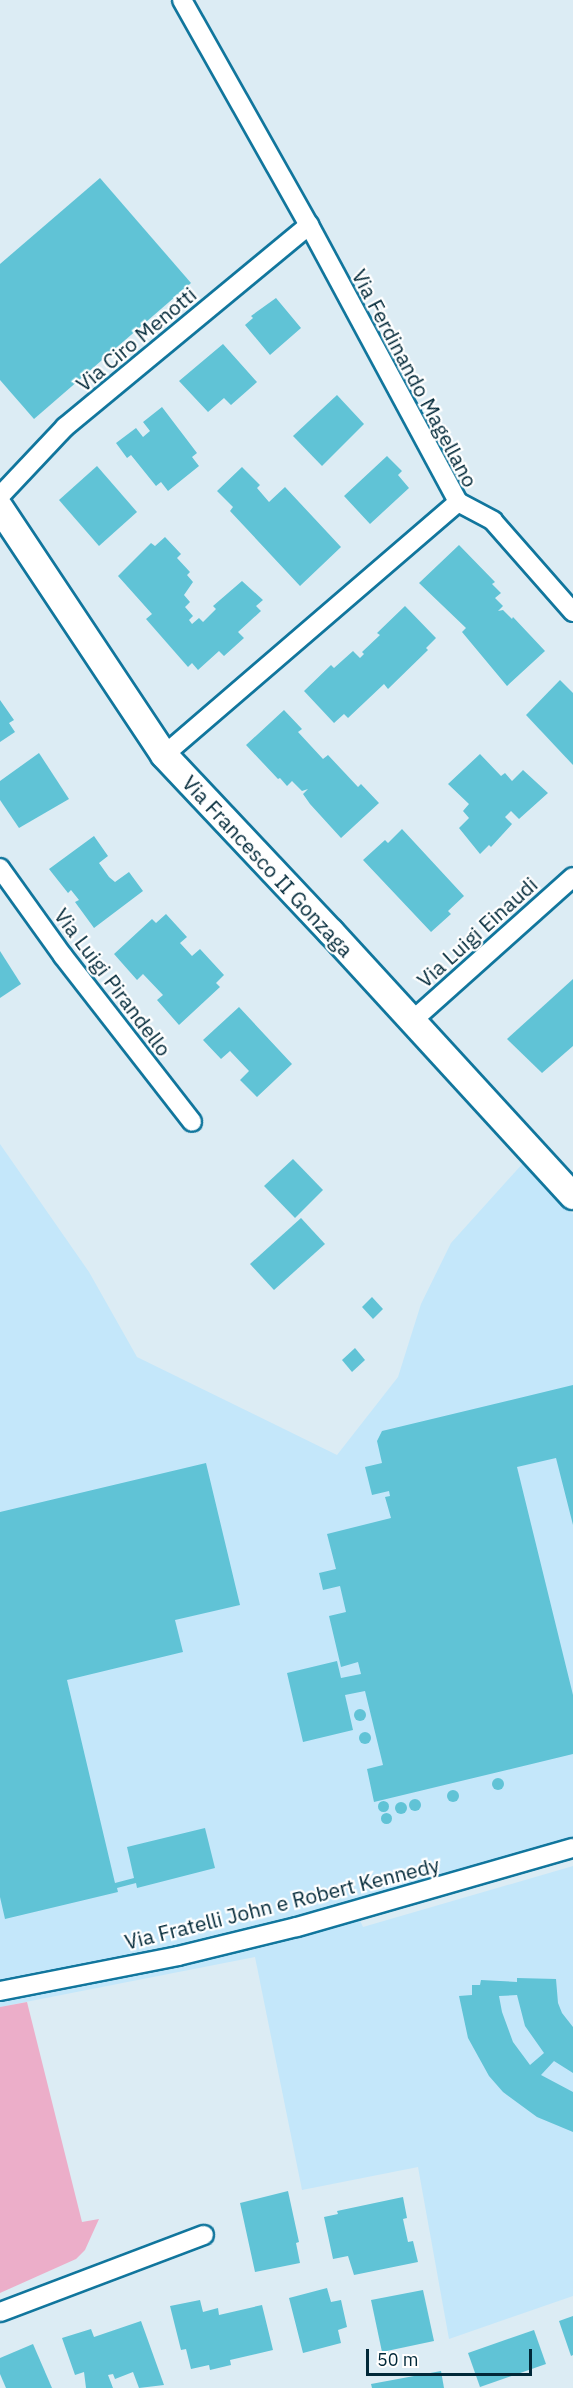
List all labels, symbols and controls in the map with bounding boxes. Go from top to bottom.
street label: Via Ferdinando Magellano [347,265,483,491]
street label: Via Ciro Menotti [71,281,201,397]
street label: Via Francesco II Gonzaga [177,770,359,962]
street label: Via Luigi Einaudi [412,871,542,993]
street label: Via Luigi Pirandello [49,903,177,1061]
street label: Via Fratelli John e Robert Kennedy [122,1852,442,1954]
scale bar [369,2337,536,2375]
text: 50 m [377,2348,419,2371]

